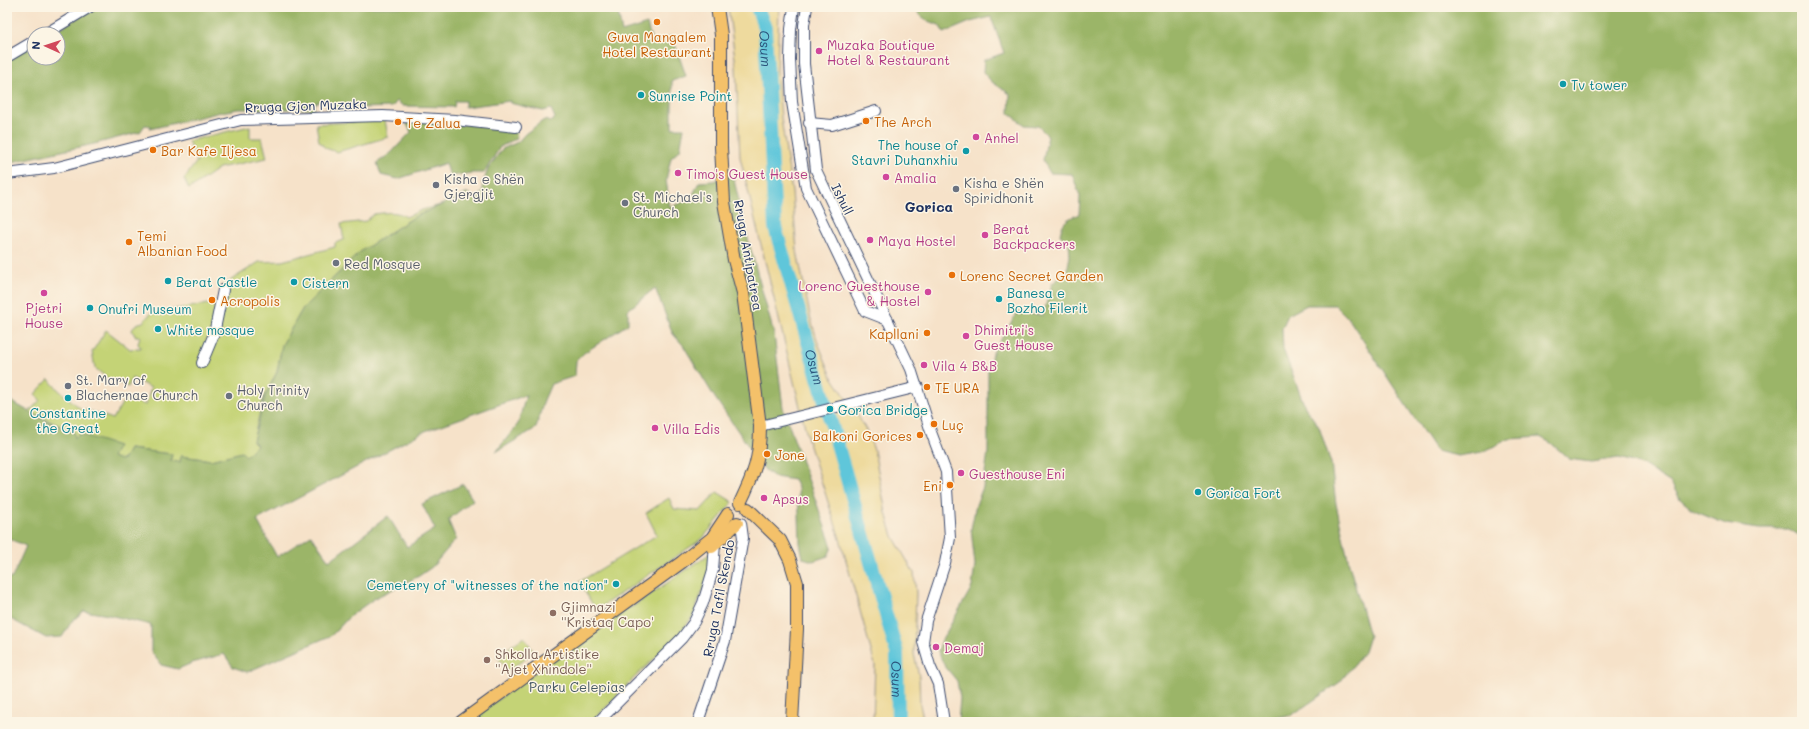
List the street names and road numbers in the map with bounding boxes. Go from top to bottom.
street label: Rruga Gjon Muzaka [244,94,368,116]
street label: Ishull [828,180,858,218]
street label: Rruga Antipatrea [731,198,767,312]
street label: Rruga Tafil Skendo [698,538,738,658]

